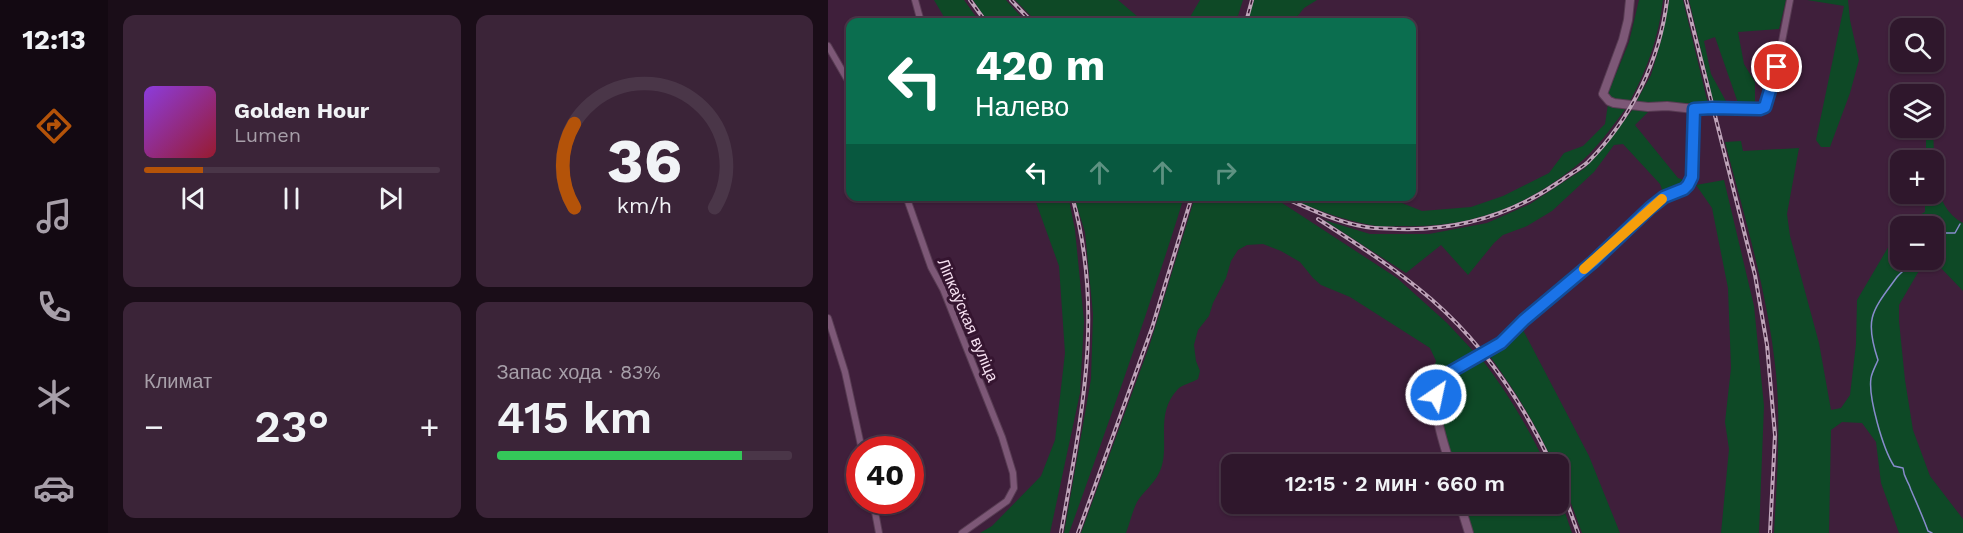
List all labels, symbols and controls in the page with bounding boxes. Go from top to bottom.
map controls [1890,18,1944,270]
button: search [1890,18,1944,72]
text: 12:13 [22,24,86,56]
text: 420 m [975,41,1105,90]
pin [1751,41,1802,92]
icon: left [876,42,954,120]
icon: arrive [1760,50,1793,83]
button: layers [1890,84,1944,138]
text: Налево [975,91,1069,123]
text: Golden Hour [234,98,369,123]
icon: directions [33,105,75,147]
text: Lumen [234,123,301,147]
text: 36 [607,124,682,197]
button: + [1890,150,1944,204]
icon: left [1020,156,1053,189]
icon: ahead [1083,156,1116,189]
icon: ahead [1146,156,1179,189]
icon: right [1209,156,1242,189]
icon: previous [177,182,210,215]
icon: pause [275,182,308,215]
icon: next [374,182,407,215]
text: km/h [617,193,672,218]
icon: music [33,195,75,237]
button: − [1890,216,1944,270]
street label: Ліпкаўская вуліца [933,255,1003,385]
icon: phone [33,286,75,328]
text: Запас хода · 83% [497,360,661,384]
position arrow [1404,363,1468,427]
text: Климат [144,369,212,393]
icon: climate [33,376,75,418]
text: 415 km [497,391,652,444]
text: 23° [254,400,329,453]
text: − [144,407,164,446]
text: + [420,407,439,446]
speed limit sign: 40 [846,436,924,514]
icon: car [33,467,75,509]
text: 12:15 · 2 мин · 660 m [1285,471,1505,496]

